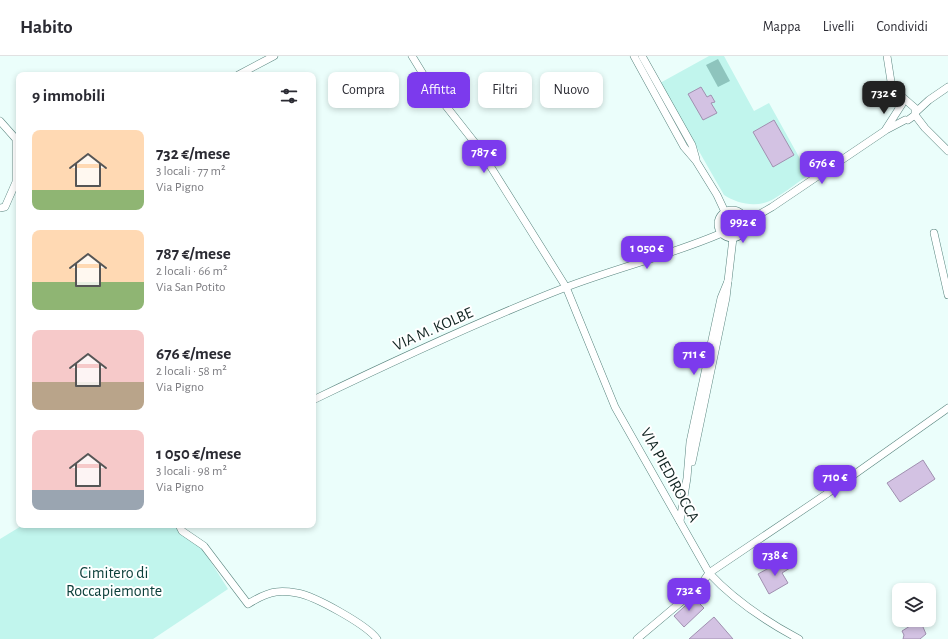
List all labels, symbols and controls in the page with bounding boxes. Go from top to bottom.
text: Habito [20,18,73,37]
text: Mappa [763,20,801,34]
text: Livelli [823,20,854,34]
text: Condividi [876,20,928,34]
chip: Compra [328,72,399,108]
chip: Affitta [407,72,470,108]
chip: Filtri [478,72,532,108]
chip: Nuovo [540,72,603,108]
pin: 732 € [856,81,912,115]
icon: filters [278,85,300,107]
text: 9 immobili [32,87,105,104]
text: 732 € [871,87,897,100]
pin: 787 € [456,140,512,174]
text: 732 €/mese [156,145,230,162]
icon: home [64,146,112,194]
text: 787 € [471,146,497,159]
pin: 676 € [794,151,850,185]
text: 676 € [809,157,835,170]
text: 3 locali · 77 m² [156,165,226,178]
text: Via Pigno [156,181,204,194]
pin: 992 € [715,210,771,244]
text: 992 € [730,216,756,229]
pin: 1 050 € [610,236,684,270]
text: 1 050 € [630,242,664,255]
text: 787 €/mese [156,245,231,262]
icon: home [64,246,112,294]
text: 2 locali · 66 m² [156,265,227,278]
text: Via San Potito [156,281,225,294]
street label: VIA M. KOLBE [391,304,476,354]
pin: 711 € [666,342,722,376]
text: 676 €/mese [156,345,231,362]
icon: home [64,346,112,394]
text: 711 € [682,348,706,361]
text: 2 locali · 58 m² [156,365,227,378]
text: Via Pigno [156,381,204,394]
street label: VIA PIEDIROCCA [638,425,702,525]
text: 1 050 €/mese [156,445,241,462]
icon: home [64,446,112,494]
text: 3 locali · 98 m² [156,465,227,478]
pin: 710 € [807,465,863,499]
text: 710 € [822,471,848,484]
text: Via Pigno [156,481,204,494]
pin: 738 € [747,543,803,577]
text: 738 € [762,549,788,562]
park label: Cimitero di Roccapiemonte [66,565,162,599]
pin: 732 € [661,578,717,612]
map controls [892,583,936,627]
button: layers [892,583,936,627]
text: 732 € [676,584,702,597]

